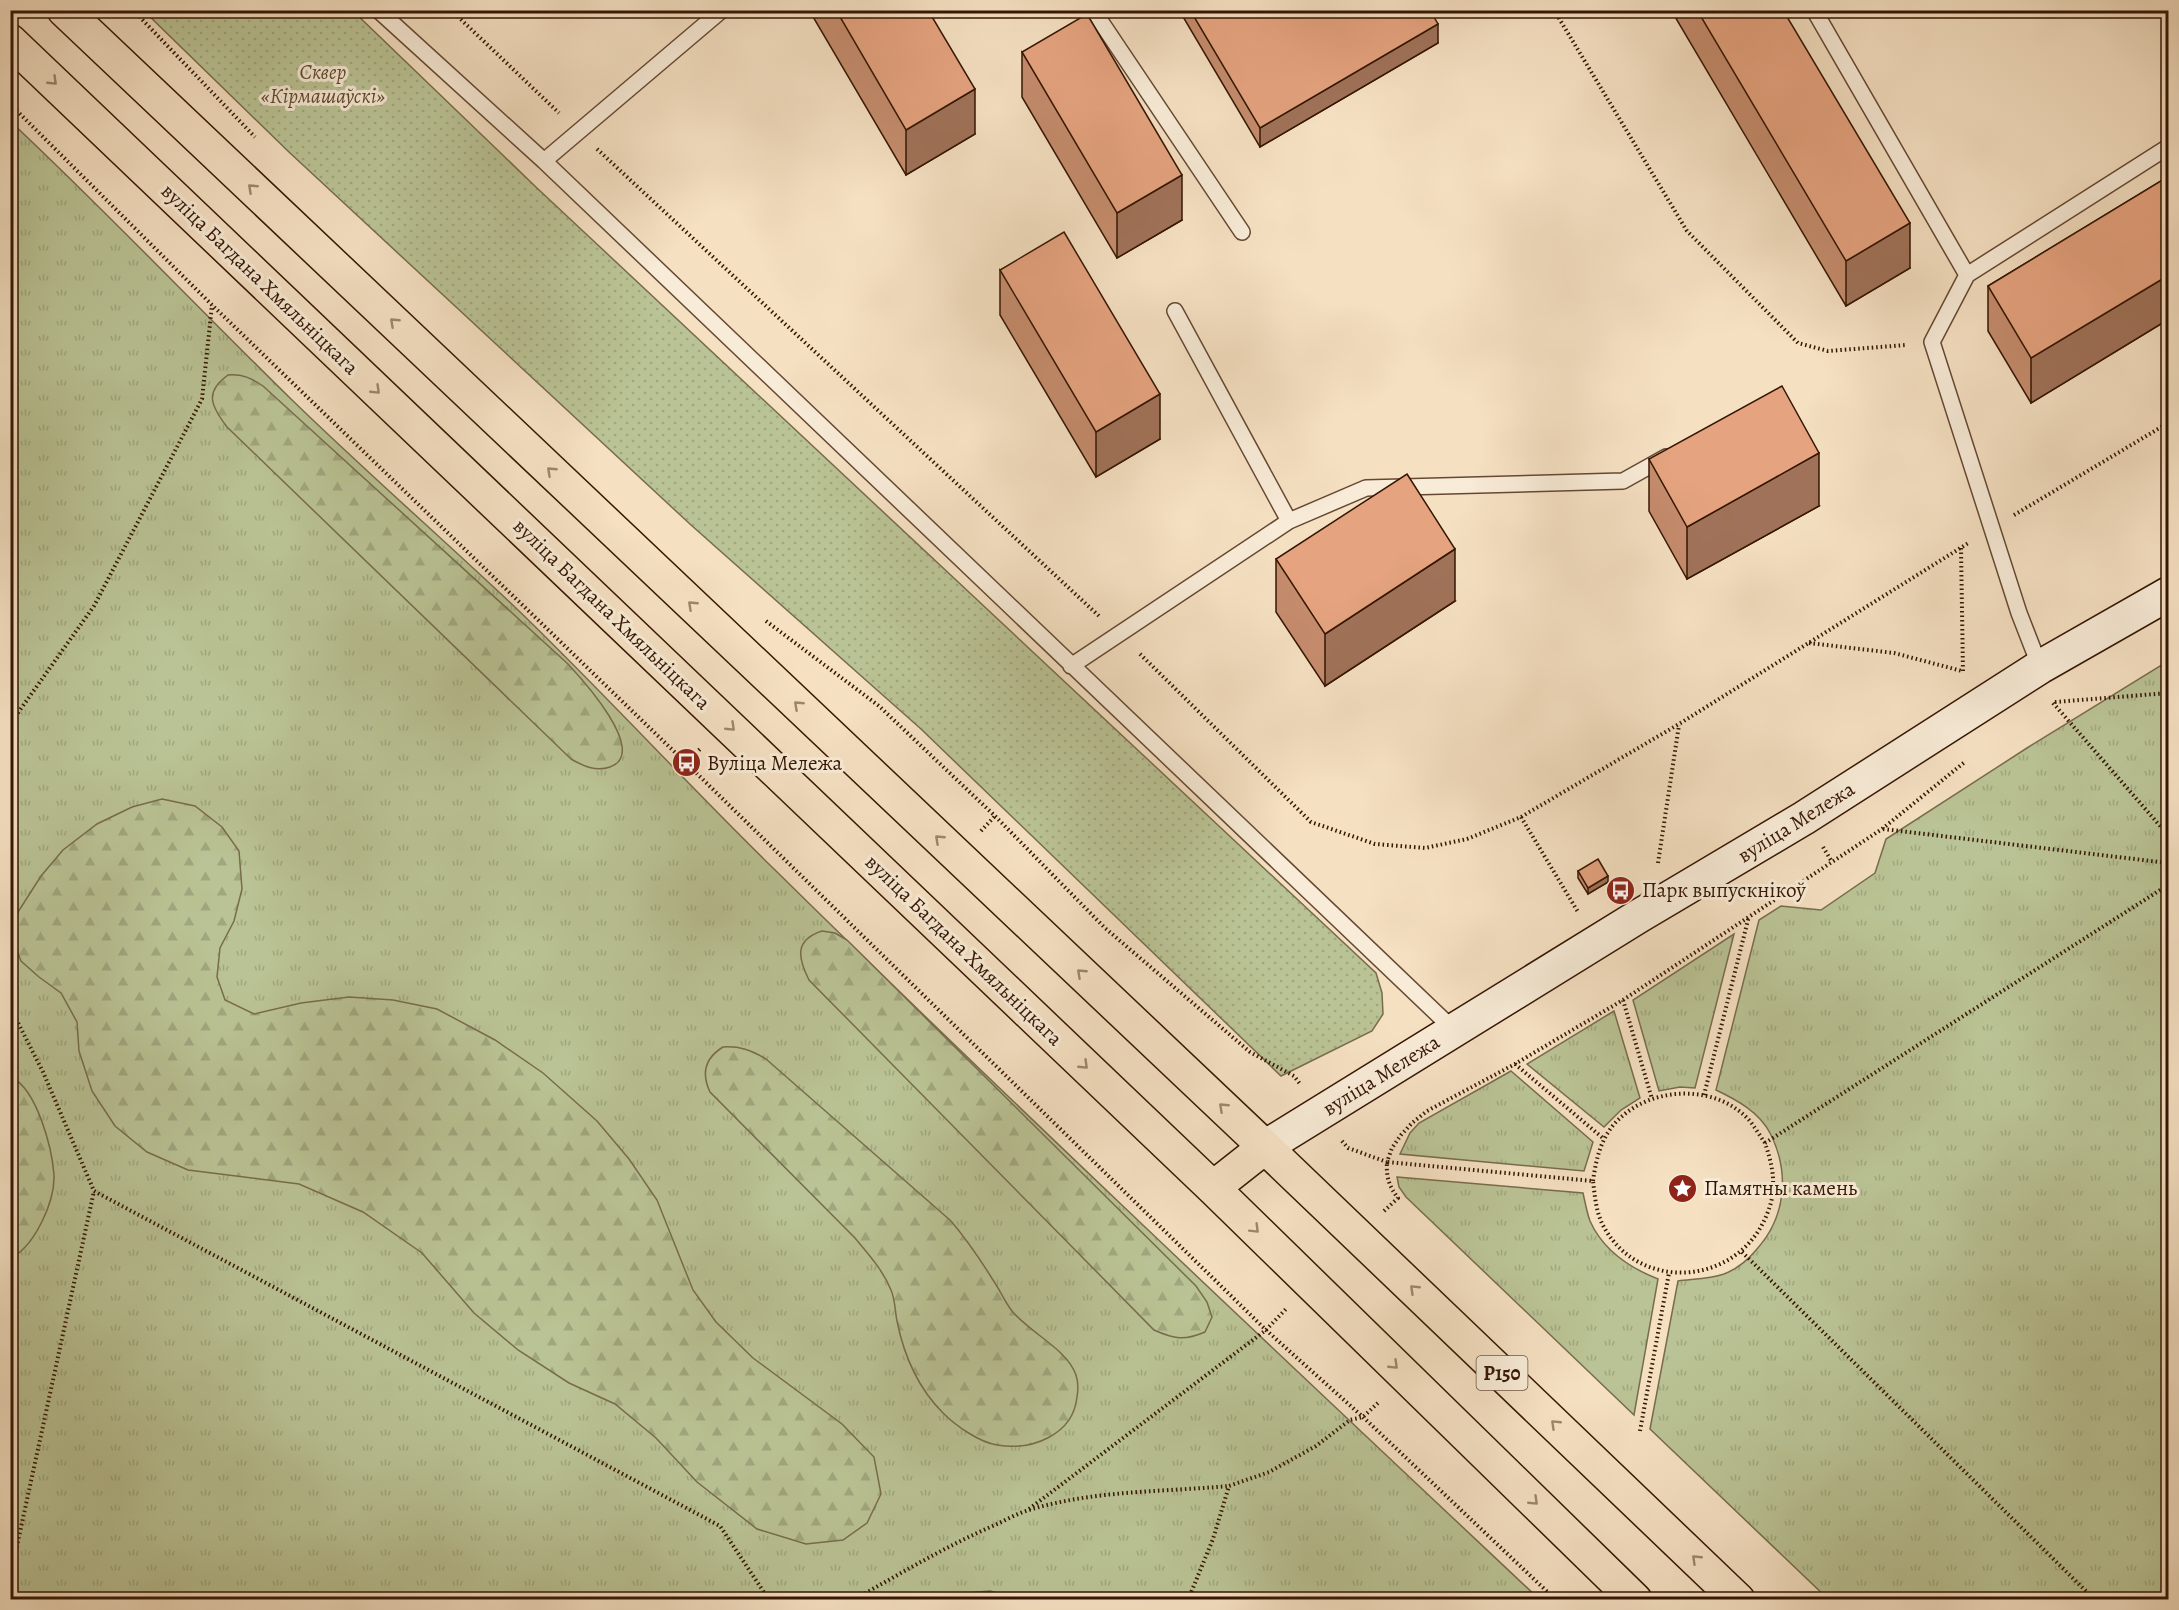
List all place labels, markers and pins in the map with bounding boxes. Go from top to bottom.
bus stop icon: Вуліца Мележа [670,747,702,779]
place label: Вуліца Мележа [707,749,843,777]
bus stop icon: Парк выпускнікоў [1605,874,1637,906]
place label: Парк выпускнікоў [1642,876,1806,904]
place icon: Памятны камень [1667,1172,1699,1204]
place label: Памятны камень [1704,1174,1857,1202]

